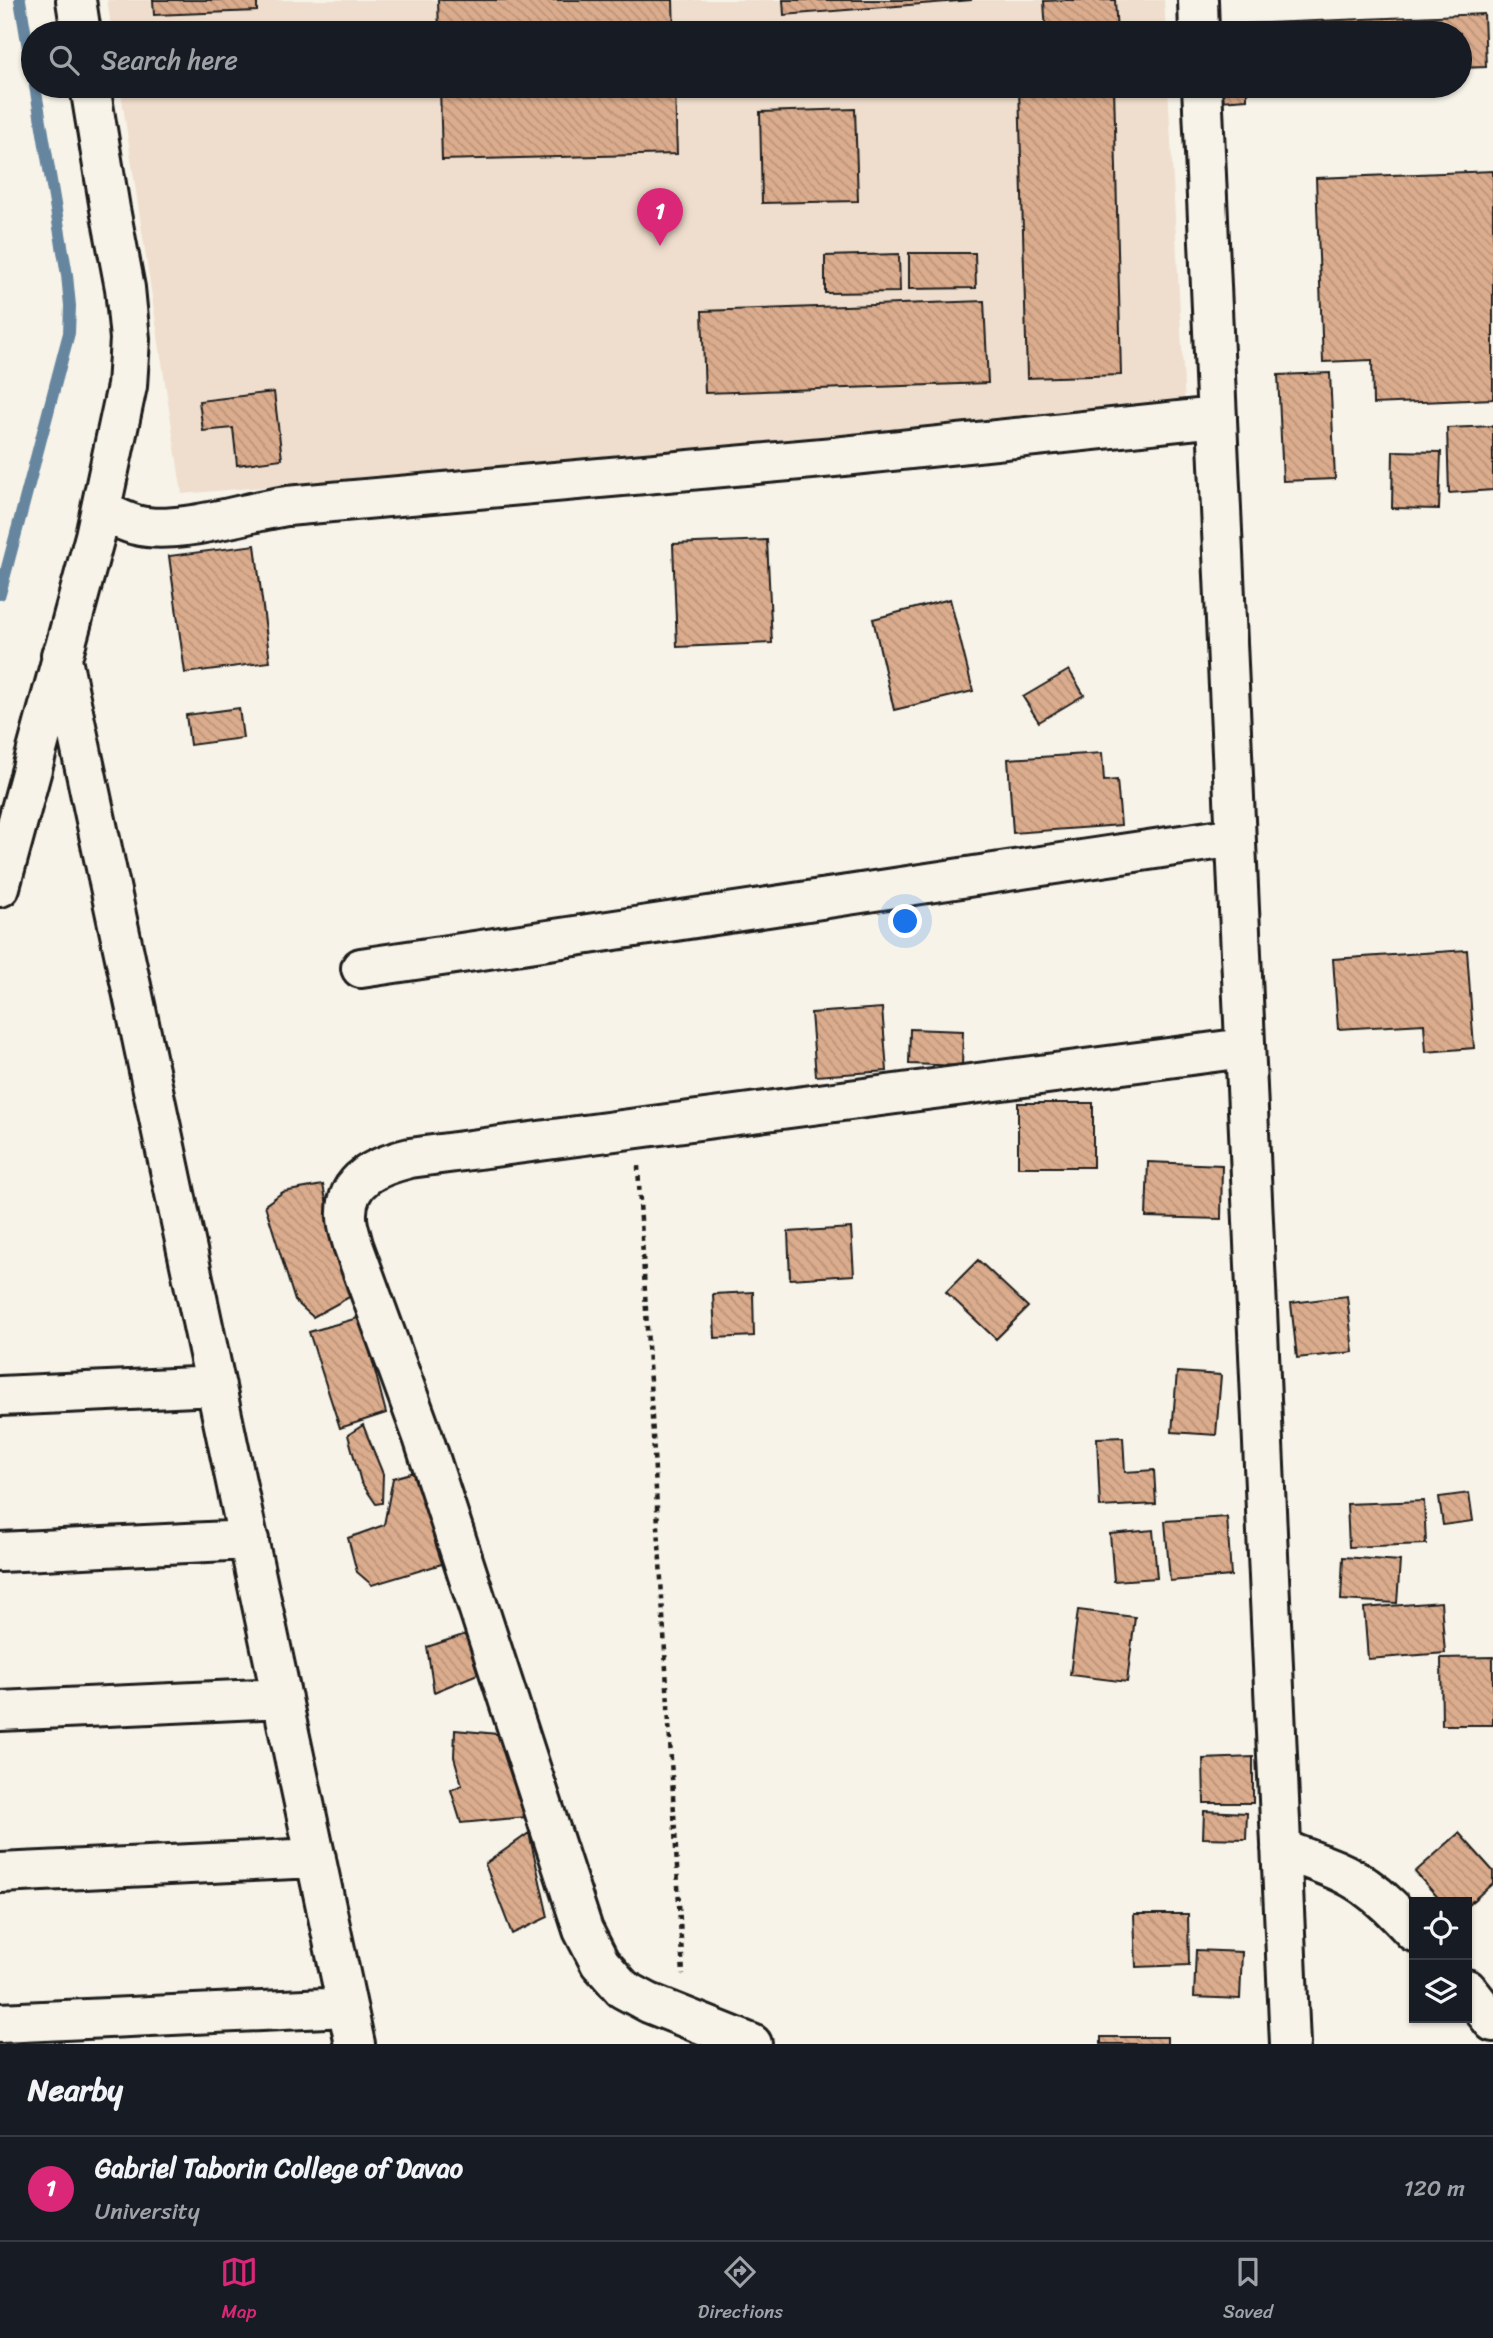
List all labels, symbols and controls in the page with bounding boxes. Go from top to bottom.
search box [21,21,1472,98]
text: Search here [101,37,238,83]
icon: search [45,41,83,79]
pin: 1 [637,188,683,246]
your location [888,904,922,938]
map controls [1409,1897,1472,2023]
button: locate [1409,1897,1472,1960]
button: layers [1409,1960,1472,2023]
text: Nearby [28,2063,123,2117]
text: Gabriel Taborin College of Davao [95,2145,463,2191]
text: 1 [46,2168,56,2209]
text: 120 m [1404,2168,1465,2209]
text: University [95,2191,200,2232]
tab: Map [220,2253,258,2328]
tab: Directions [698,2253,783,2328]
tab: Saved [1223,2253,1273,2328]

